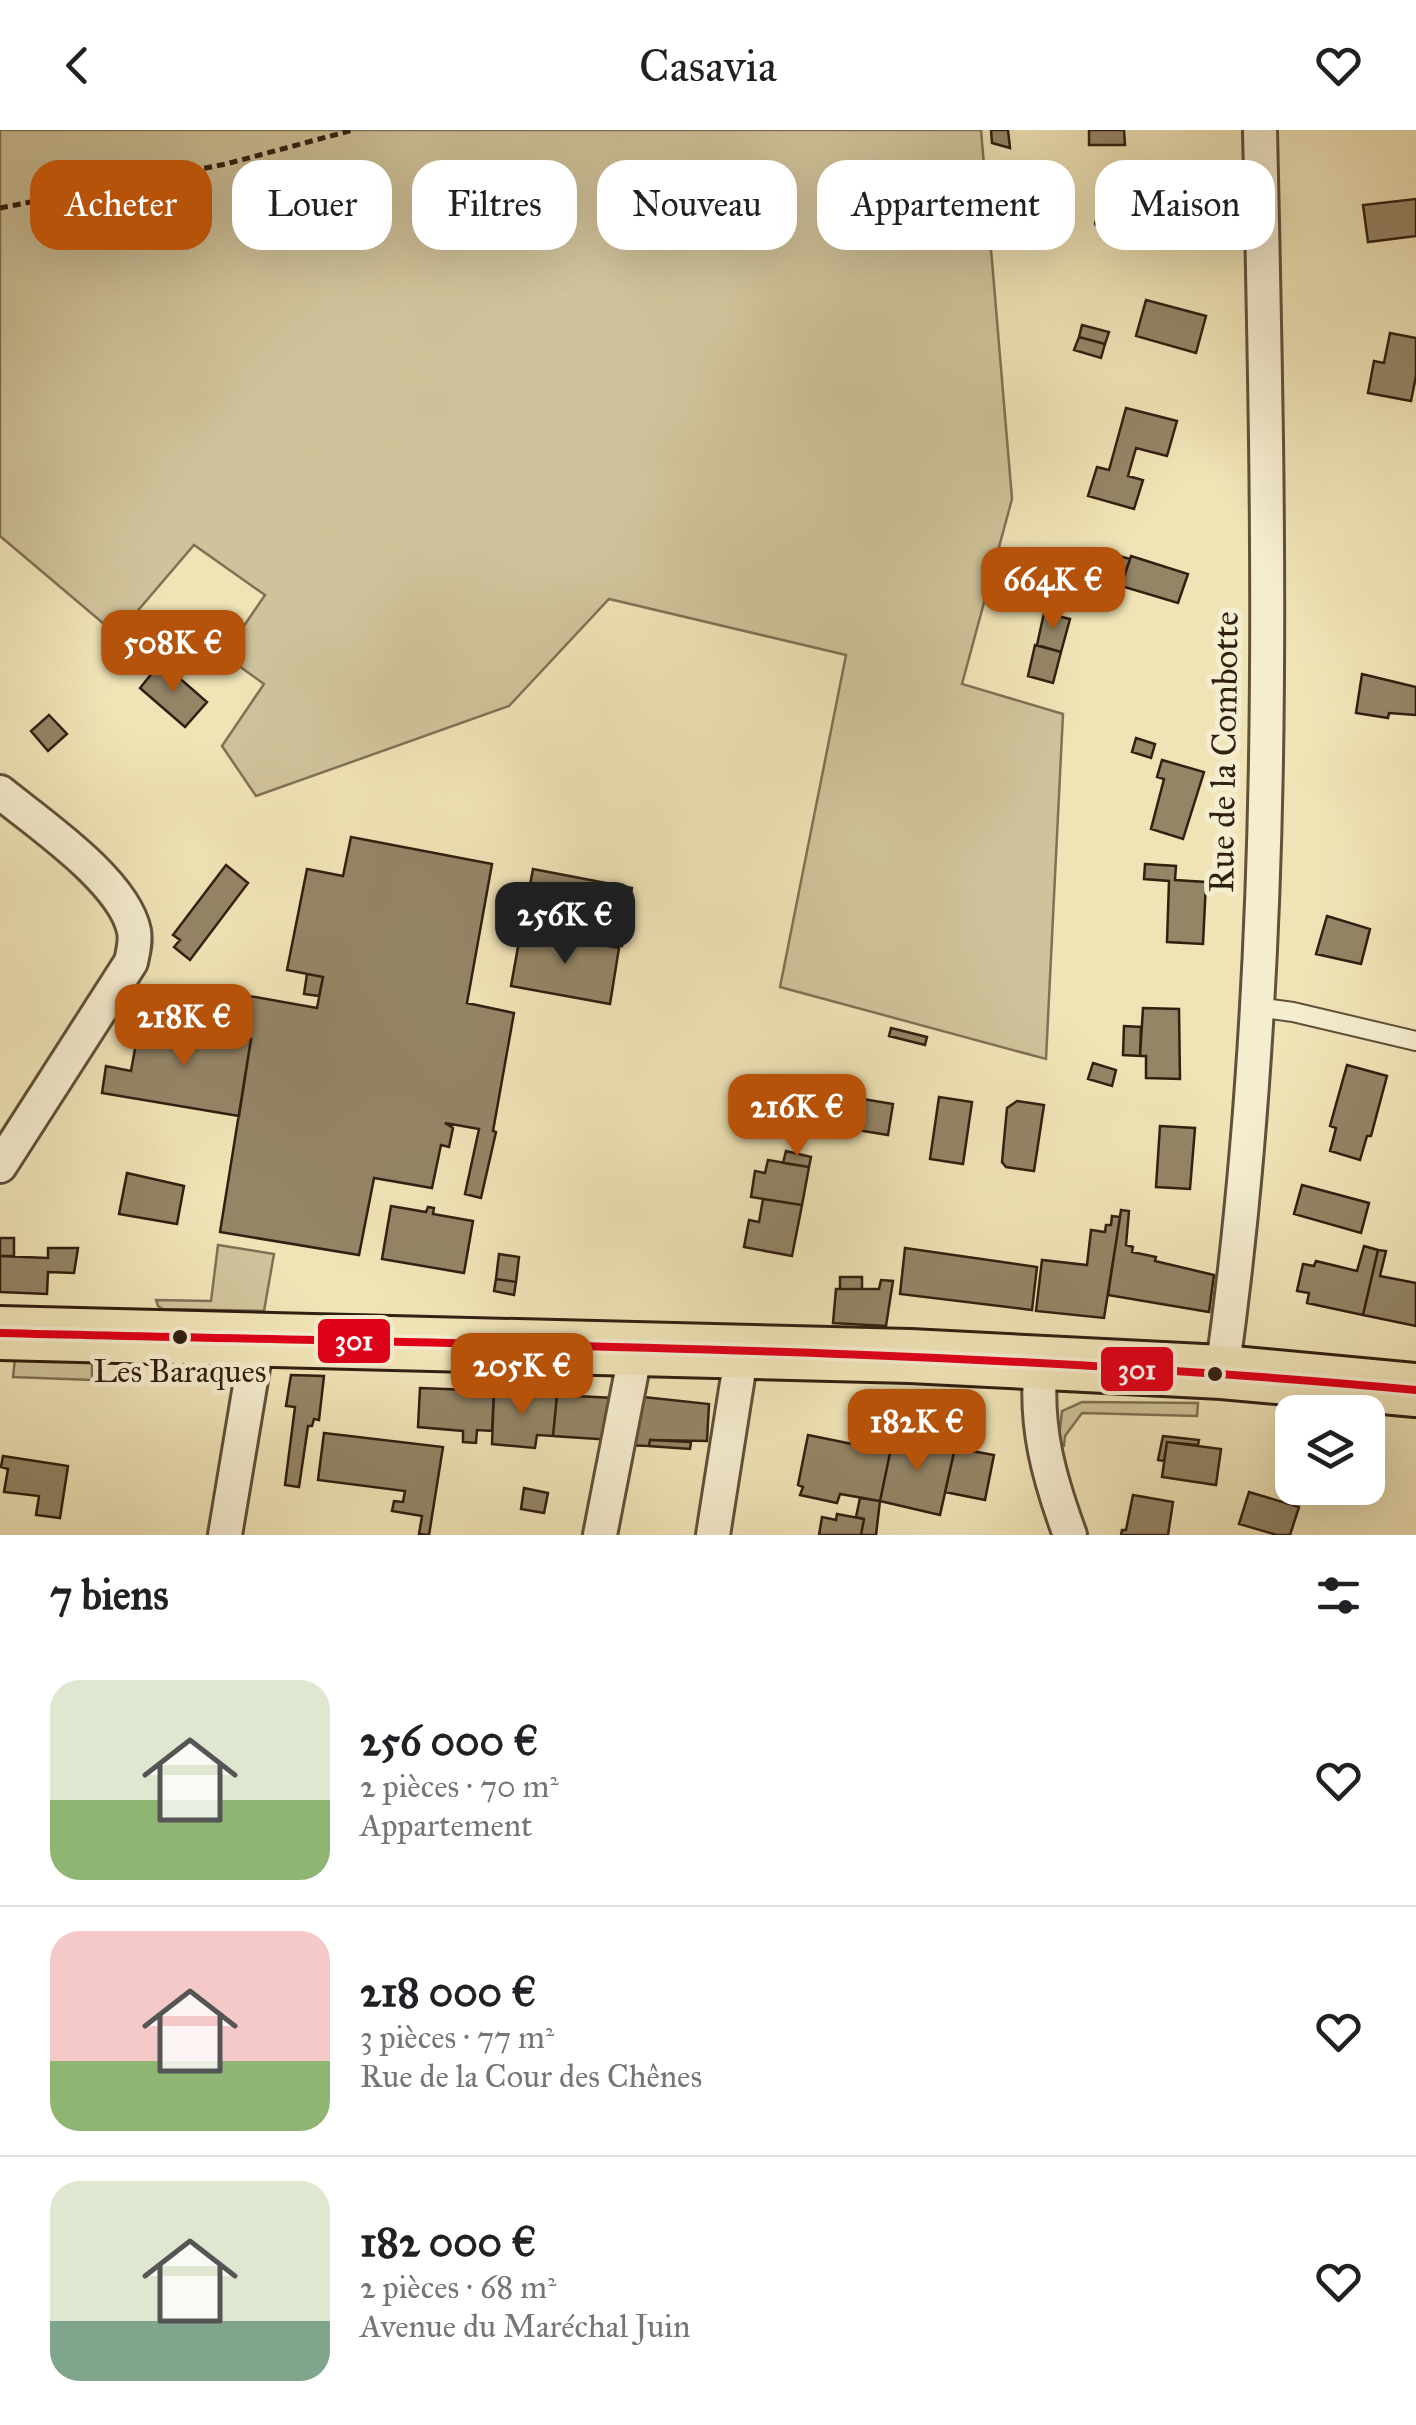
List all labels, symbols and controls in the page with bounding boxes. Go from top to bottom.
icon: back [50,38,105,93]
text: Casavia [639,38,777,93]
icon: heart [1311,38,1366,93]
chip: Acheter [30,160,212,250]
chip: Louer [232,160,392,250]
chip: Filtres [412,160,577,250]
chip: Nouveau [597,160,797,250]
chip: Appartement [817,160,1075,250]
chip: Maison [1095,160,1275,250]
pin: 664K € [972,547,1134,632]
text: 664K € [1003,560,1103,599]
pin: 508K € [92,610,254,695]
street label: Rue de la Combotte [1200,611,1248,893]
text: 508K € [123,623,223,662]
pin: 256K € [484,882,646,967]
text: 256K € [517,895,613,934]
pin: 218K € [103,984,265,1069]
text: 218K € [137,997,231,1036]
pin: 216K € [716,1074,878,1159]
text: 216K € [750,1087,844,1126]
line badge: 301 [316,1317,392,1365]
text: 301 [335,1323,373,1358]
marker: Les Baraques [170,1327,190,1347]
pin: 205K € [441,1333,603,1418]
line badge: 301 [1099,1345,1175,1393]
text: 205K € [473,1346,571,1385]
place label: Les Baraques [93,1352,267,1391]
text: 301 [1118,1352,1156,1387]
unlabelled marker [1205,1364,1225,1384]
pin: 182K € [836,1389,998,1474]
map controls [1275,1395,1385,1505]
button: layers [1275,1395,1385,1505]
text: 182K € [870,1402,964,1441]
icon: filters [1311,1568,1366,1623]
text: 7 biens [50,1569,169,1621]
text: 256 000 € [360,1715,538,1767]
icon: home [130,1720,250,1840]
icon: heart [1311,1753,1366,1808]
text: 2 pièces · 70 m² [360,1767,559,1806]
text: Appartement [360,1806,532,1845]
text: 218 000 € [360,1966,537,2018]
icon: home [130,1971,250,2091]
icon: heart [1311,2004,1366,2059]
text: 3 pièces · 77 m² [360,2018,554,2057]
text: Rue de la Cour des Chênes [360,2057,702,2096]
text: 182 000 € [360,2216,537,2268]
icon: home [130,2221,250,2341]
icon: heart [1311,2254,1366,2309]
text: 2 pièces · 68 m² [360,2268,556,2307]
text: Avenue du Maréchal Juin [360,2307,690,2346]

